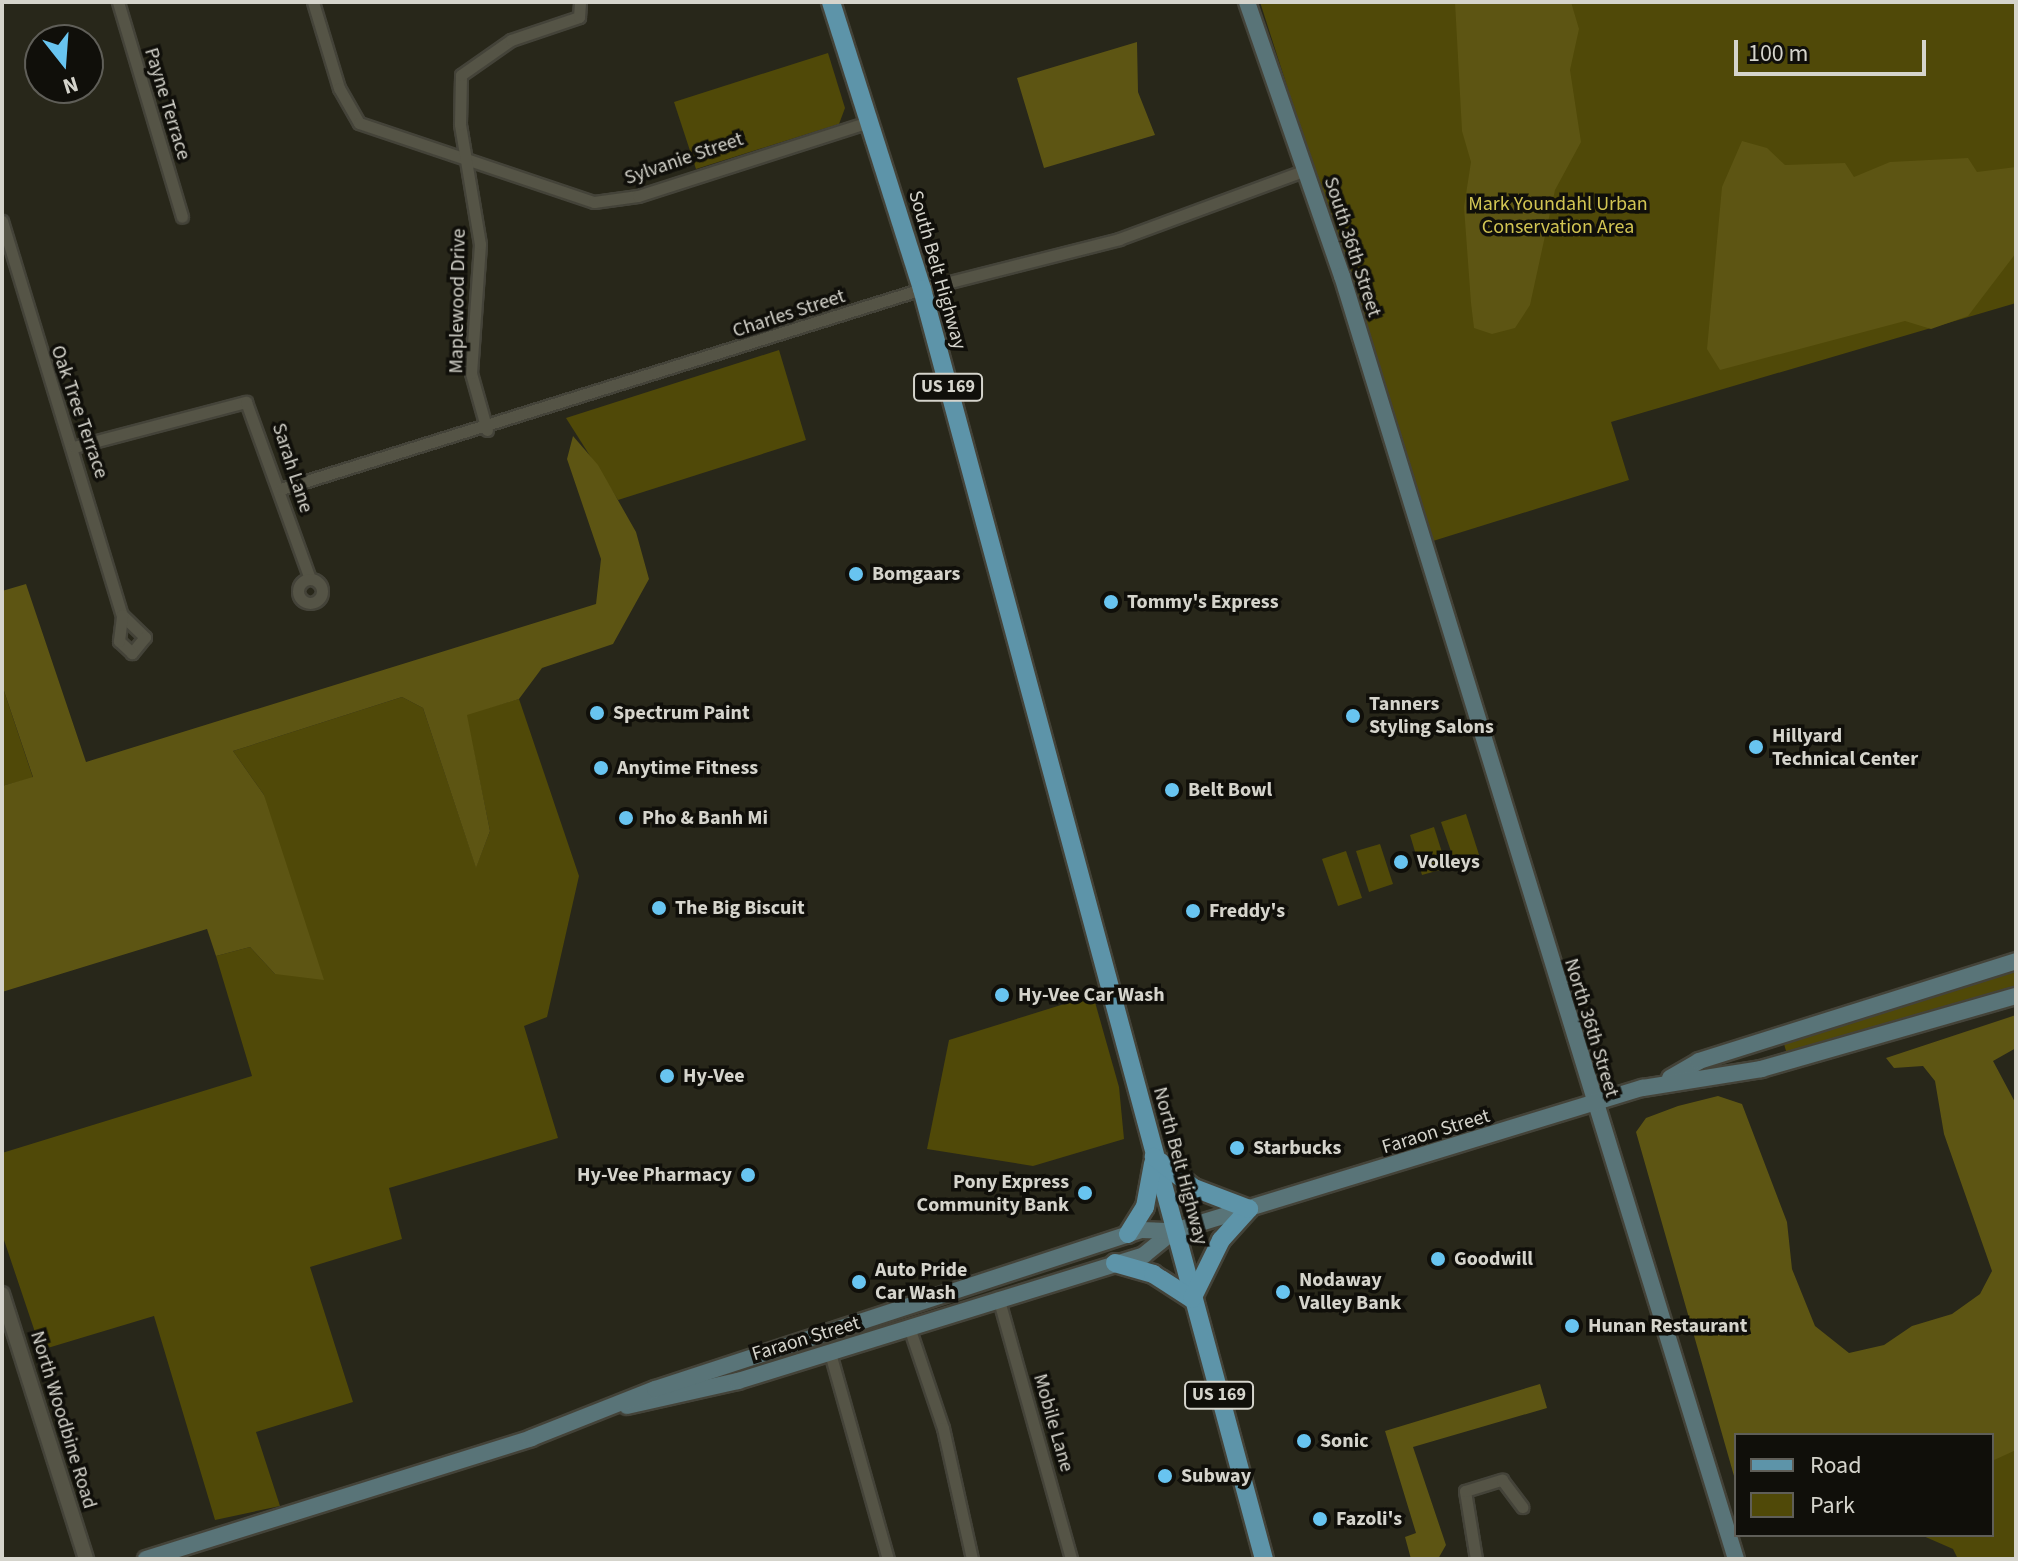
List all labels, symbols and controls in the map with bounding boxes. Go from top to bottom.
north arrow [24,24,104,104]
scale bar [1738,24,1930,74]
text: 100 m [1748,36,1808,71]
street label: Payne Terrace [139,45,195,163]
text: N [59,68,82,102]
street label: Sylvanie Street [621,127,747,191]
street label: South 36th Street [1318,174,1386,320]
street label: South Belt Highway [903,188,971,352]
park label: Mark Youndahl Urban Conservation Area [1468,192,1648,239]
street label: Maplewood Drive [445,228,471,374]
street label: Charles Street [730,285,848,343]
street label: Oak Tree Terrace [45,342,113,482]
road number: US 169 [912,373,984,401]
street label: Sarah Lane [266,420,318,516]
place label: Bomgaars [872,562,960,586]
marker: Bomgaars [847,565,865,583]
place label: Tommy's Express [1127,590,1279,614]
marker: Tommy's Express [1102,593,1120,611]
place label: Tanners Styling Salons [1369,692,1494,739]
place label: Spectrum Paint [613,701,750,725]
marker: Spectrum Paint [588,704,606,722]
marker: Tanners Styling Salons [1344,707,1362,725]
place label: Hillyard Technical Center [1772,724,1918,771]
marker: Hillyard Technical Center [1747,738,1765,756]
place label: Anytime Fitness [617,756,758,780]
marker: Anytime Fitness [592,759,610,777]
place label: Belt Bowl [1188,778,1272,802]
marker: Belt Bowl [1163,781,1181,799]
place label: Pho & Banh Mi [642,806,768,830]
marker: Pho & Banh Mi [617,809,635,827]
place label: Volleys [1417,850,1480,874]
marker: Volleys [1392,853,1410,871]
place label: The Big Biscuit [675,896,805,920]
marker: The Big Biscuit [650,899,668,917]
place label: Freddy's [1209,899,1285,923]
marker: Freddy's [1184,902,1202,920]
street label: North 36th Street [1558,956,1624,1100]
place label: Hy-Vee Car Wash [1018,983,1165,1007]
marker: Hy-Vee Car Wash [993,986,1011,1004]
place label: Hy-Vee [683,1064,745,1088]
marker: Hy-Vee [658,1067,676,1085]
street label: North Belt Highway [1147,1084,1213,1248]
street label: Faraon Street [1379,1104,1493,1160]
place label: Starbucks [1253,1136,1341,1160]
marker: Starbucks [1228,1139,1246,1157]
place label: Hy-Vee Pharmacy [577,1163,732,1187]
marker: Hy-Vee Pharmacy [739,1166,757,1184]
place label: Pony Express Community Bank [917,1170,1069,1217]
marker: Pony Express Community Bank [1076,1184,1094,1202]
place label: Goodwill [1454,1247,1533,1271]
marker: Goodwill [1429,1250,1447,1268]
place label: Auto Pride Car Wash [875,1258,967,1305]
place label: Nodaway Valley Bank [1299,1268,1401,1315]
marker: Auto Pride Car Wash [850,1273,868,1291]
marker: Nodaway Valley Bank [1274,1283,1292,1301]
street label: Faraon Street [749,1311,863,1367]
place label: Hunan Restaurant [1588,1314,1747,1338]
marker: Hunan Restaurant [1563,1317,1581,1335]
street label: North Woodbine Road [25,1328,101,1512]
street label: Mobile Lane [1028,1371,1078,1475]
road number: US 169 [1183,1381,1255,1409]
place label: Sonic [1320,1429,1369,1453]
marker: Sonic [1295,1432,1313,1450]
legend [1734,1433,1994,1537]
text: Road [1810,1448,1862,1483]
place label: Subway [1181,1464,1251,1488]
marker: Subway [1156,1467,1174,1485]
text: Park [1810,1488,1855,1523]
place label: Fazoli's [1336,1507,1402,1531]
marker: Fazoli's [1311,1510,1329,1528]

